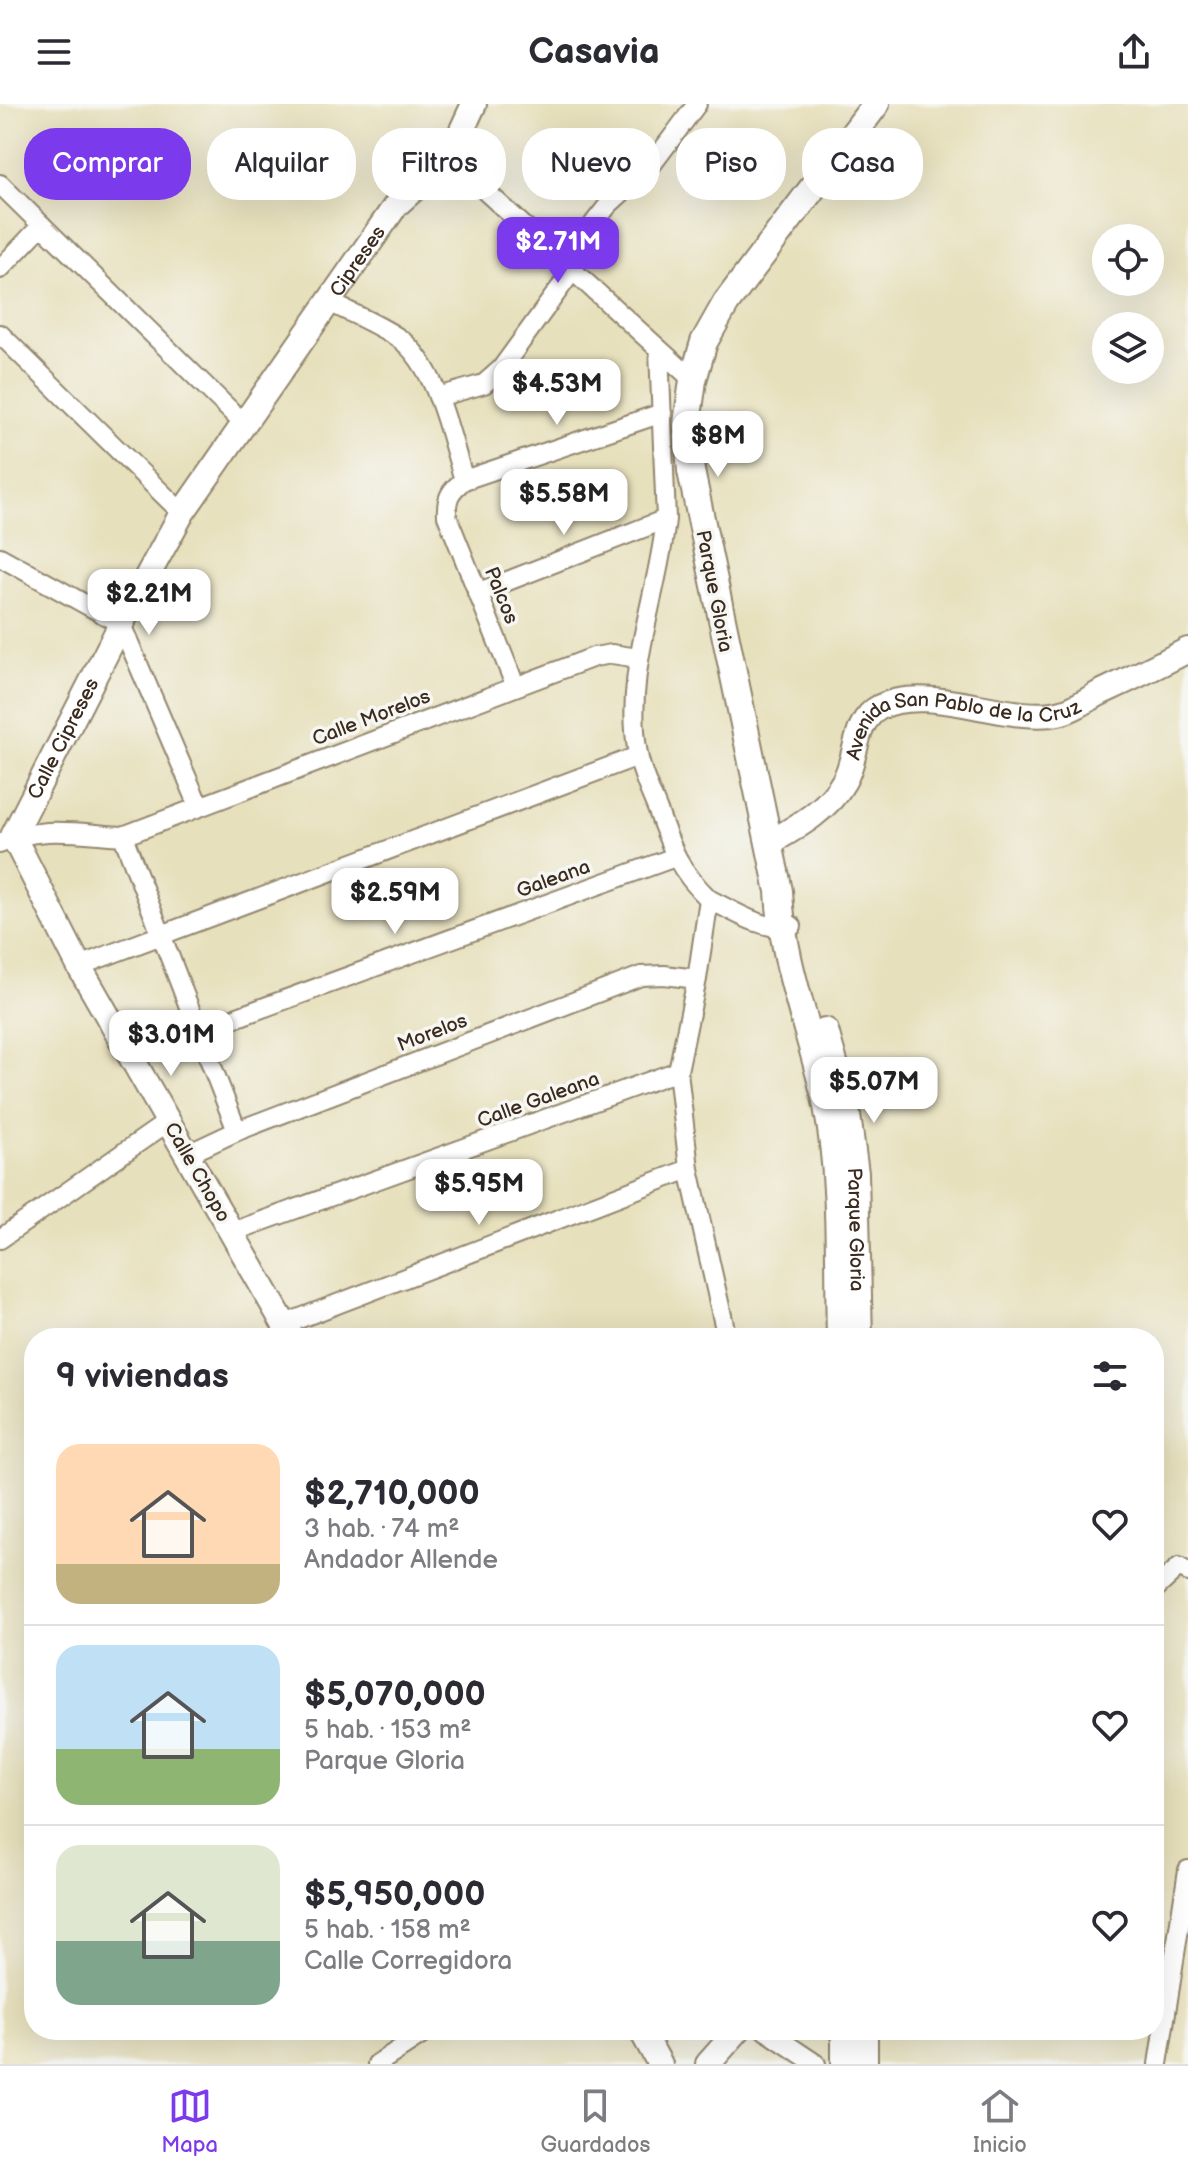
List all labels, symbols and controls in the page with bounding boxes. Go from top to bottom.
icon: menu [32,30,76,74]
icon: share [1112,30,1156,74]
text: Casavia [528,31,660,74]
chip: Comprar [24,128,191,200]
chip: Alquilar [207,128,356,200]
chip: Filtros [372,128,506,200]
chip: Nuevo [522,128,660,200]
chip: Piso [676,128,786,200]
chip: Casa [802,128,923,200]
pin: $2.71M [493,217,623,285]
street label: Cipreses [325,221,391,302]
map controls [1092,224,1164,384]
button: locate [1092,224,1164,296]
text: $2.71M [515,227,601,258]
button: layers [1092,312,1164,384]
pin: $4.53M [492,359,622,427]
text: $4.53M [512,369,602,400]
pin: $8M [679,411,757,479]
text: $8M [690,421,746,452]
pin: $5.58M [499,469,629,537]
text: $5.58M [519,479,609,510]
street label: Parque Gloria [690,528,738,654]
street label: Palcos [479,563,523,627]
pin: $2.21M [84,569,214,637]
text: $2.21M [106,579,192,610]
street label: Calle Cipreses [23,674,104,803]
street label: Calle Morelos [309,684,434,751]
street label: Avenida San Pablo de la Cruz [842,688,1085,762]
street label: Galeana [513,855,593,903]
pin: $2.59M [330,868,460,936]
text: $2.59M [349,878,441,909]
street label: Morelos [394,1009,471,1057]
pin: $3.01M [106,1010,236,1078]
text: $3.01M [127,1020,215,1051]
pin: $5.07M [809,1057,939,1125]
street label: Calle Galeana [474,1067,603,1133]
text: $5.07M [829,1067,919,1098]
street label: Calle Chopo [159,1118,235,1227]
pin: $5.95M [414,1159,544,1227]
street label: Parque Gloria [842,1167,869,1292]
text: $5.95M [434,1169,524,1200]
icon: filters [1088,1354,1132,1398]
text: 9 viviendas [56,1356,229,1397]
text: $2,710,000 [304,1473,480,1514]
icon: home [120,1476,216,1572]
icon: heart [1088,1502,1132,1546]
text: 3 hab. · 74 m² [304,1514,460,1545]
text: Andador Allende [304,1545,498,1576]
text: $5,070,000 [304,1674,486,1715]
icon: home [120,1677,216,1773]
icon: heart [1088,1703,1132,1747]
text: 5 hab. · 153 m² [304,1715,471,1746]
text: Parque Gloria [304,1746,465,1777]
text: $5,950,000 [304,1874,485,1915]
icon: home [120,1877,216,1973]
icon: heart [1088,1903,1132,1947]
text: 5 hab. · 158 m² [304,1915,471,1946]
text: Calle Corregidora [304,1946,512,1977]
tab: Mapa [161,2084,218,2159]
tab: Guardados [541,2084,650,2159]
tab: Inicio [973,2084,1027,2159]

